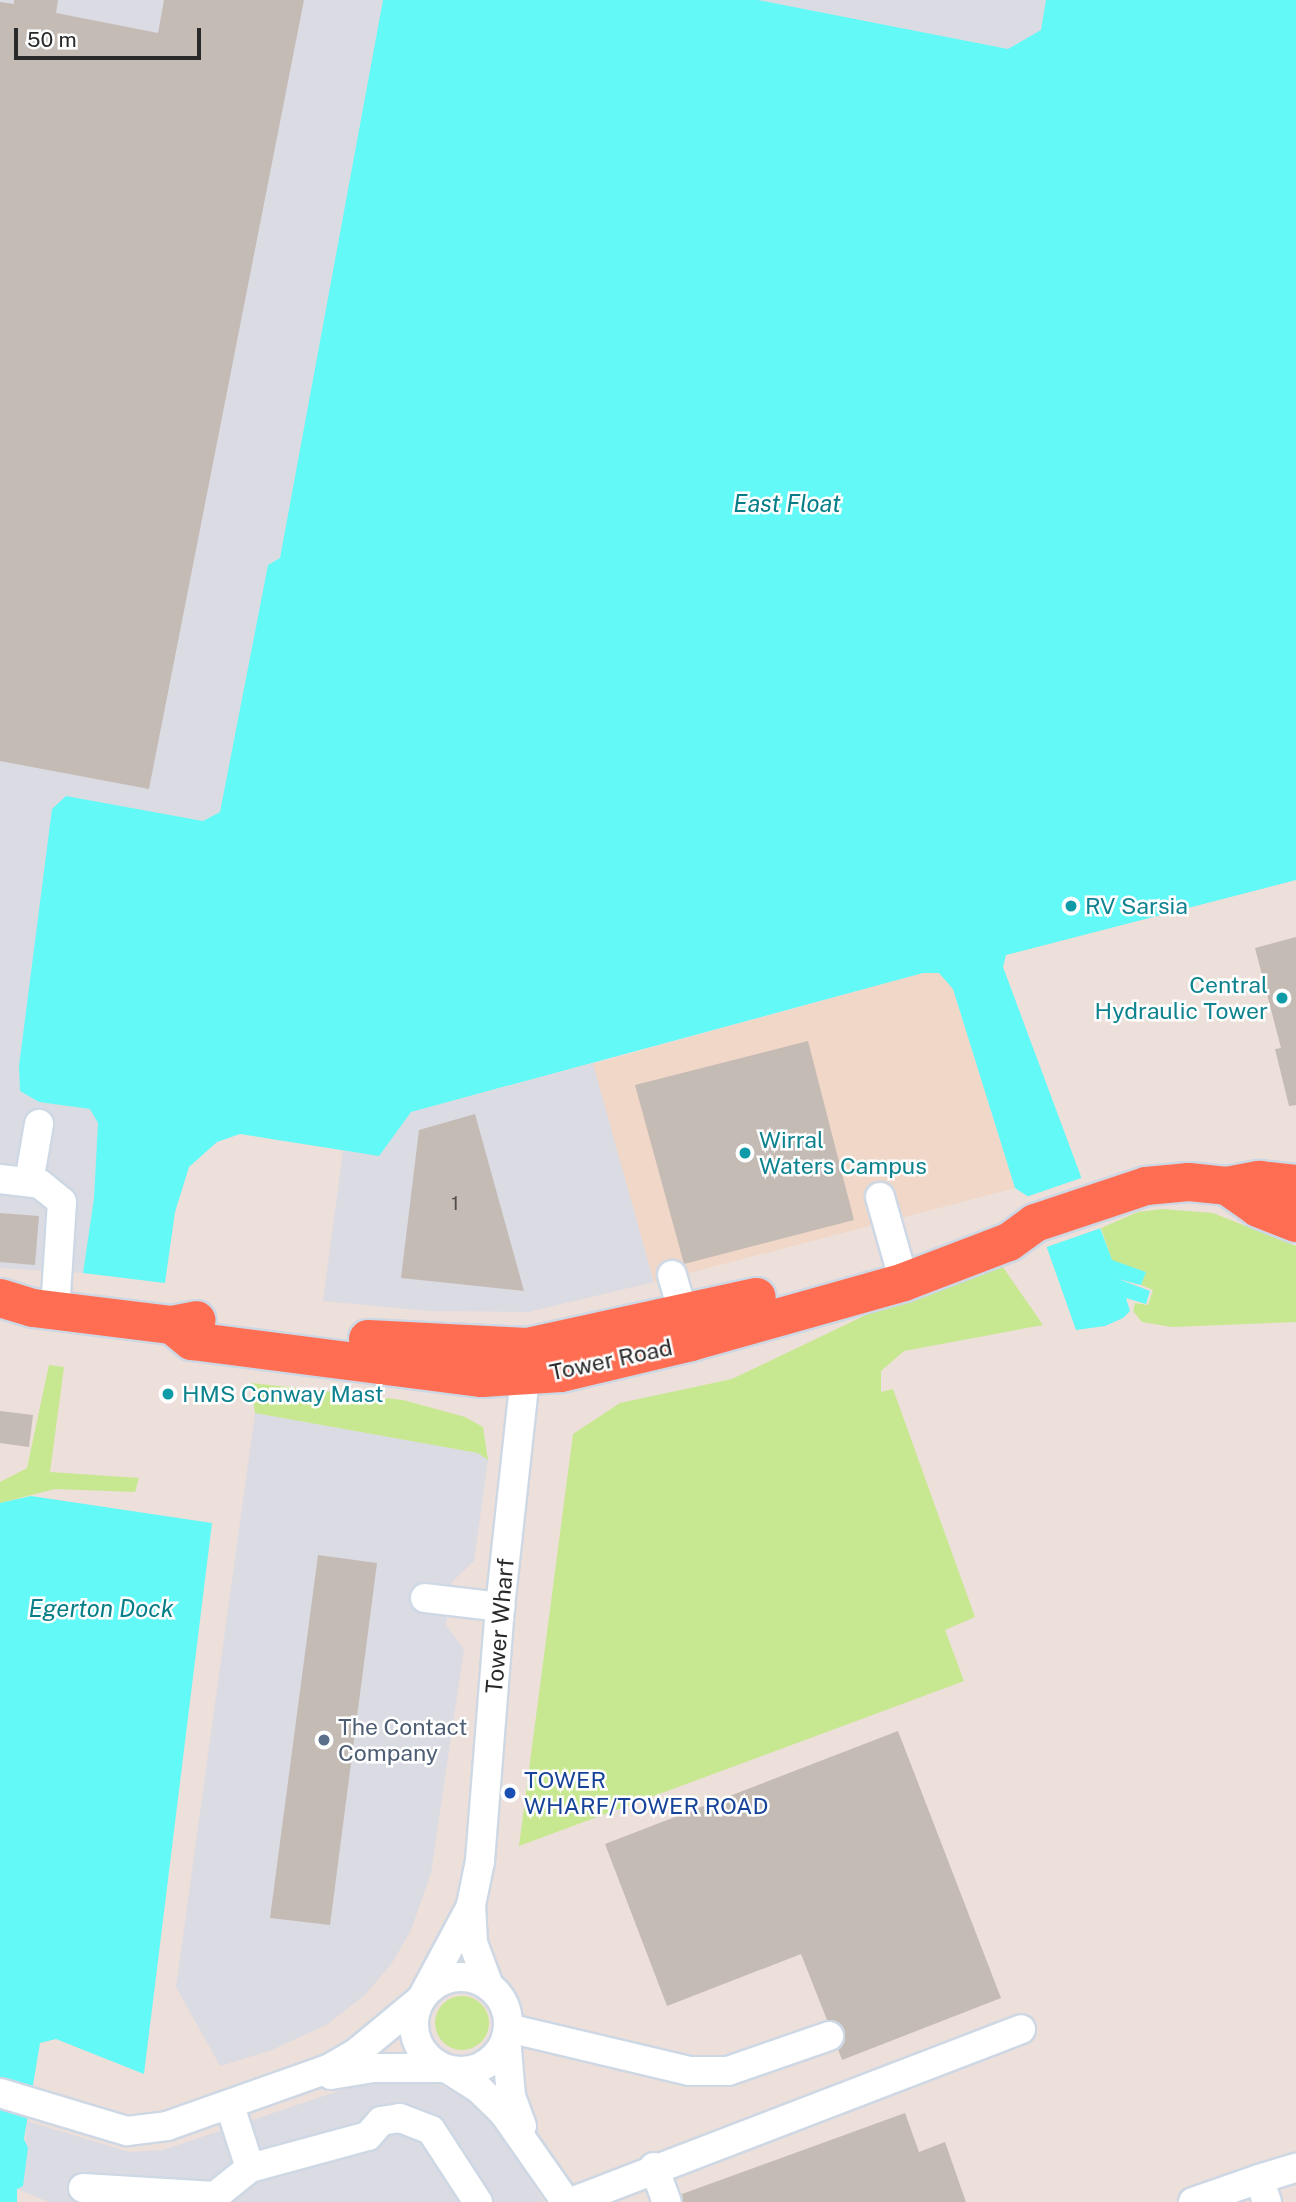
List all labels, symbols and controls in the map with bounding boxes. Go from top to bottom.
scale bar [18,14,205,58]
text: 50 m [27,27,77,52]
water label: East Float [733,490,841,518]
place label: RV Sarsia [1085,892,1188,920]
marker: RV Sarsia [1063,898,1079,914]
place label: Central Hydraulic Tower [1094,971,1268,1025]
marker: Central Hydraulic Tower [1274,990,1290,1006]
place label: Wirral Waters Campus [759,1126,927,1180]
marker: Wirral Waters Campus [737,1145,753,1161]
house number: 1 [451,1193,459,1215]
street label: Tower Road [547,1334,675,1386]
place label: HMS Conway Mast [182,1380,384,1408]
marker: HMS Conway Mast [160,1386,176,1402]
street label: Tower Wharf [480,1557,520,1695]
water label: Egerton Dock [28,1595,174,1623]
place label: The Contact Company [338,1713,468,1767]
marker: The Contact Company [316,1732,332,1748]
place label: TOWER WHARF/TOWER ROAD [524,1766,768,1820]
marker: TOWER WHARF/TOWER ROAD [502,1785,518,1801]

